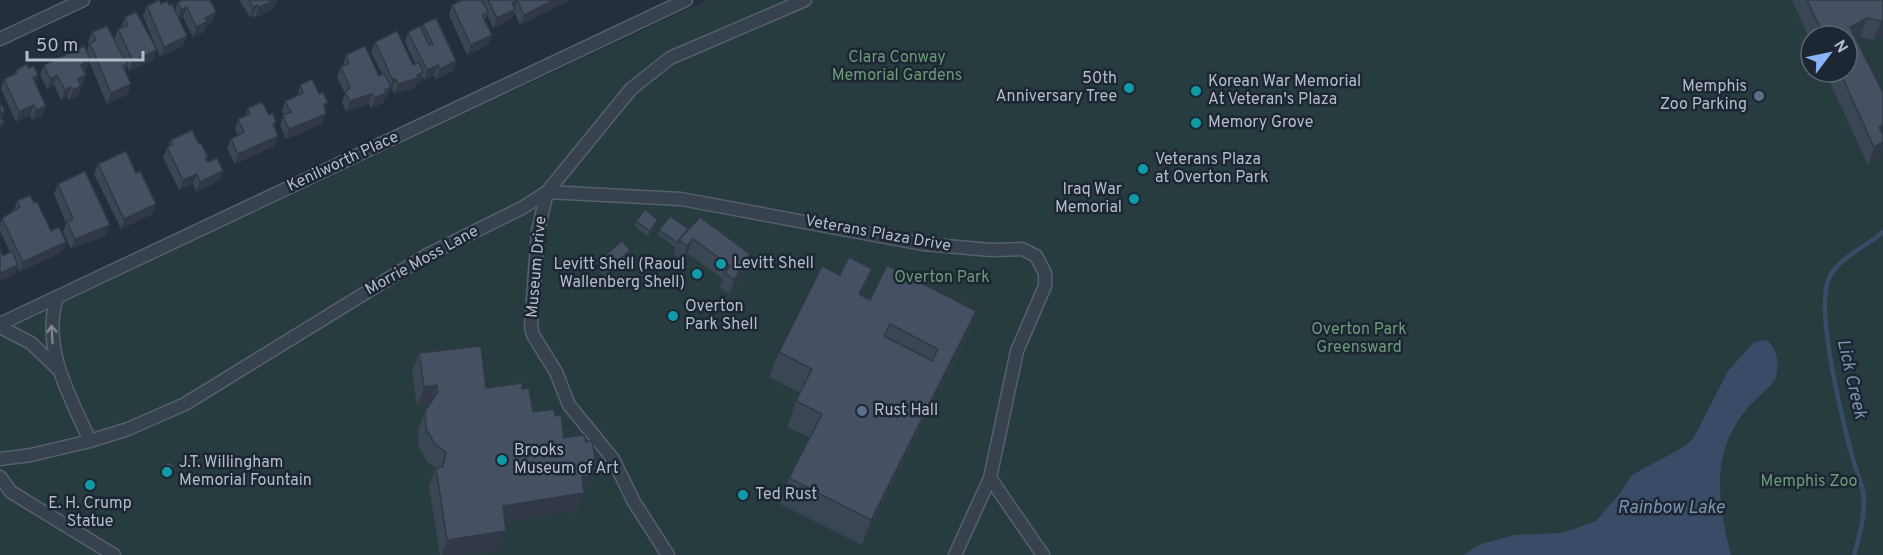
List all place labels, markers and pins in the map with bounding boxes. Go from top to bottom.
place label: 50th Anniversary Tree [996,69,1117,107]
place label: Korean War Memorial At Veteran's Plaza [1208,72,1361,110]
place label: Memphis Zoo Parking [1660,77,1747,115]
marker: 50th Anniversary Tree [1122,81,1136,95]
marker: Korean War Memorial At Veteran's Plaza [1189,84,1203,98]
marker: Memphis Zoo Parking [1752,89,1766,103]
place label: Memory Grove [1208,113,1313,133]
marker: Memory Grove [1189,116,1203,130]
place label: Veterans Plaza at Overton Park [1155,150,1268,188]
marker: Veterans Plaza at Overton Park [1136,162,1150,176]
place label: Iraq War Memorial [1055,180,1122,218]
marker: Iraq War Memorial [1127,192,1141,206]
place label: Levitt Shell [733,254,814,274]
place label: Levitt Shell (Raoul Wallenberg Shell) [554,255,685,293]
marker: Levitt Shell [714,257,728,271]
marker: Levitt Shell (Raoul Wallenberg Shell) [690,267,704,281]
place label: Overton Park Shell [685,297,758,335]
marker: Overton Park Shell [666,309,680,323]
place label: Rust Hall [874,401,938,421]
marker: Rust Hall [855,404,869,418]
place label: Brooks Museum of Art [514,441,619,479]
place label: J.T. Willingham Memorial Fountain [179,453,312,491]
marker: Brooks Museum of Art [495,453,509,467]
marker: J.T. Willingham Memorial Fountain [160,465,174,479]
marker: E. H. Crump Statue [83,478,97,492]
place label: Ted Rust [755,485,817,505]
marker: Ted Rust [736,488,750,502]
place label: E. H. Crump Statue [48,494,132,532]

